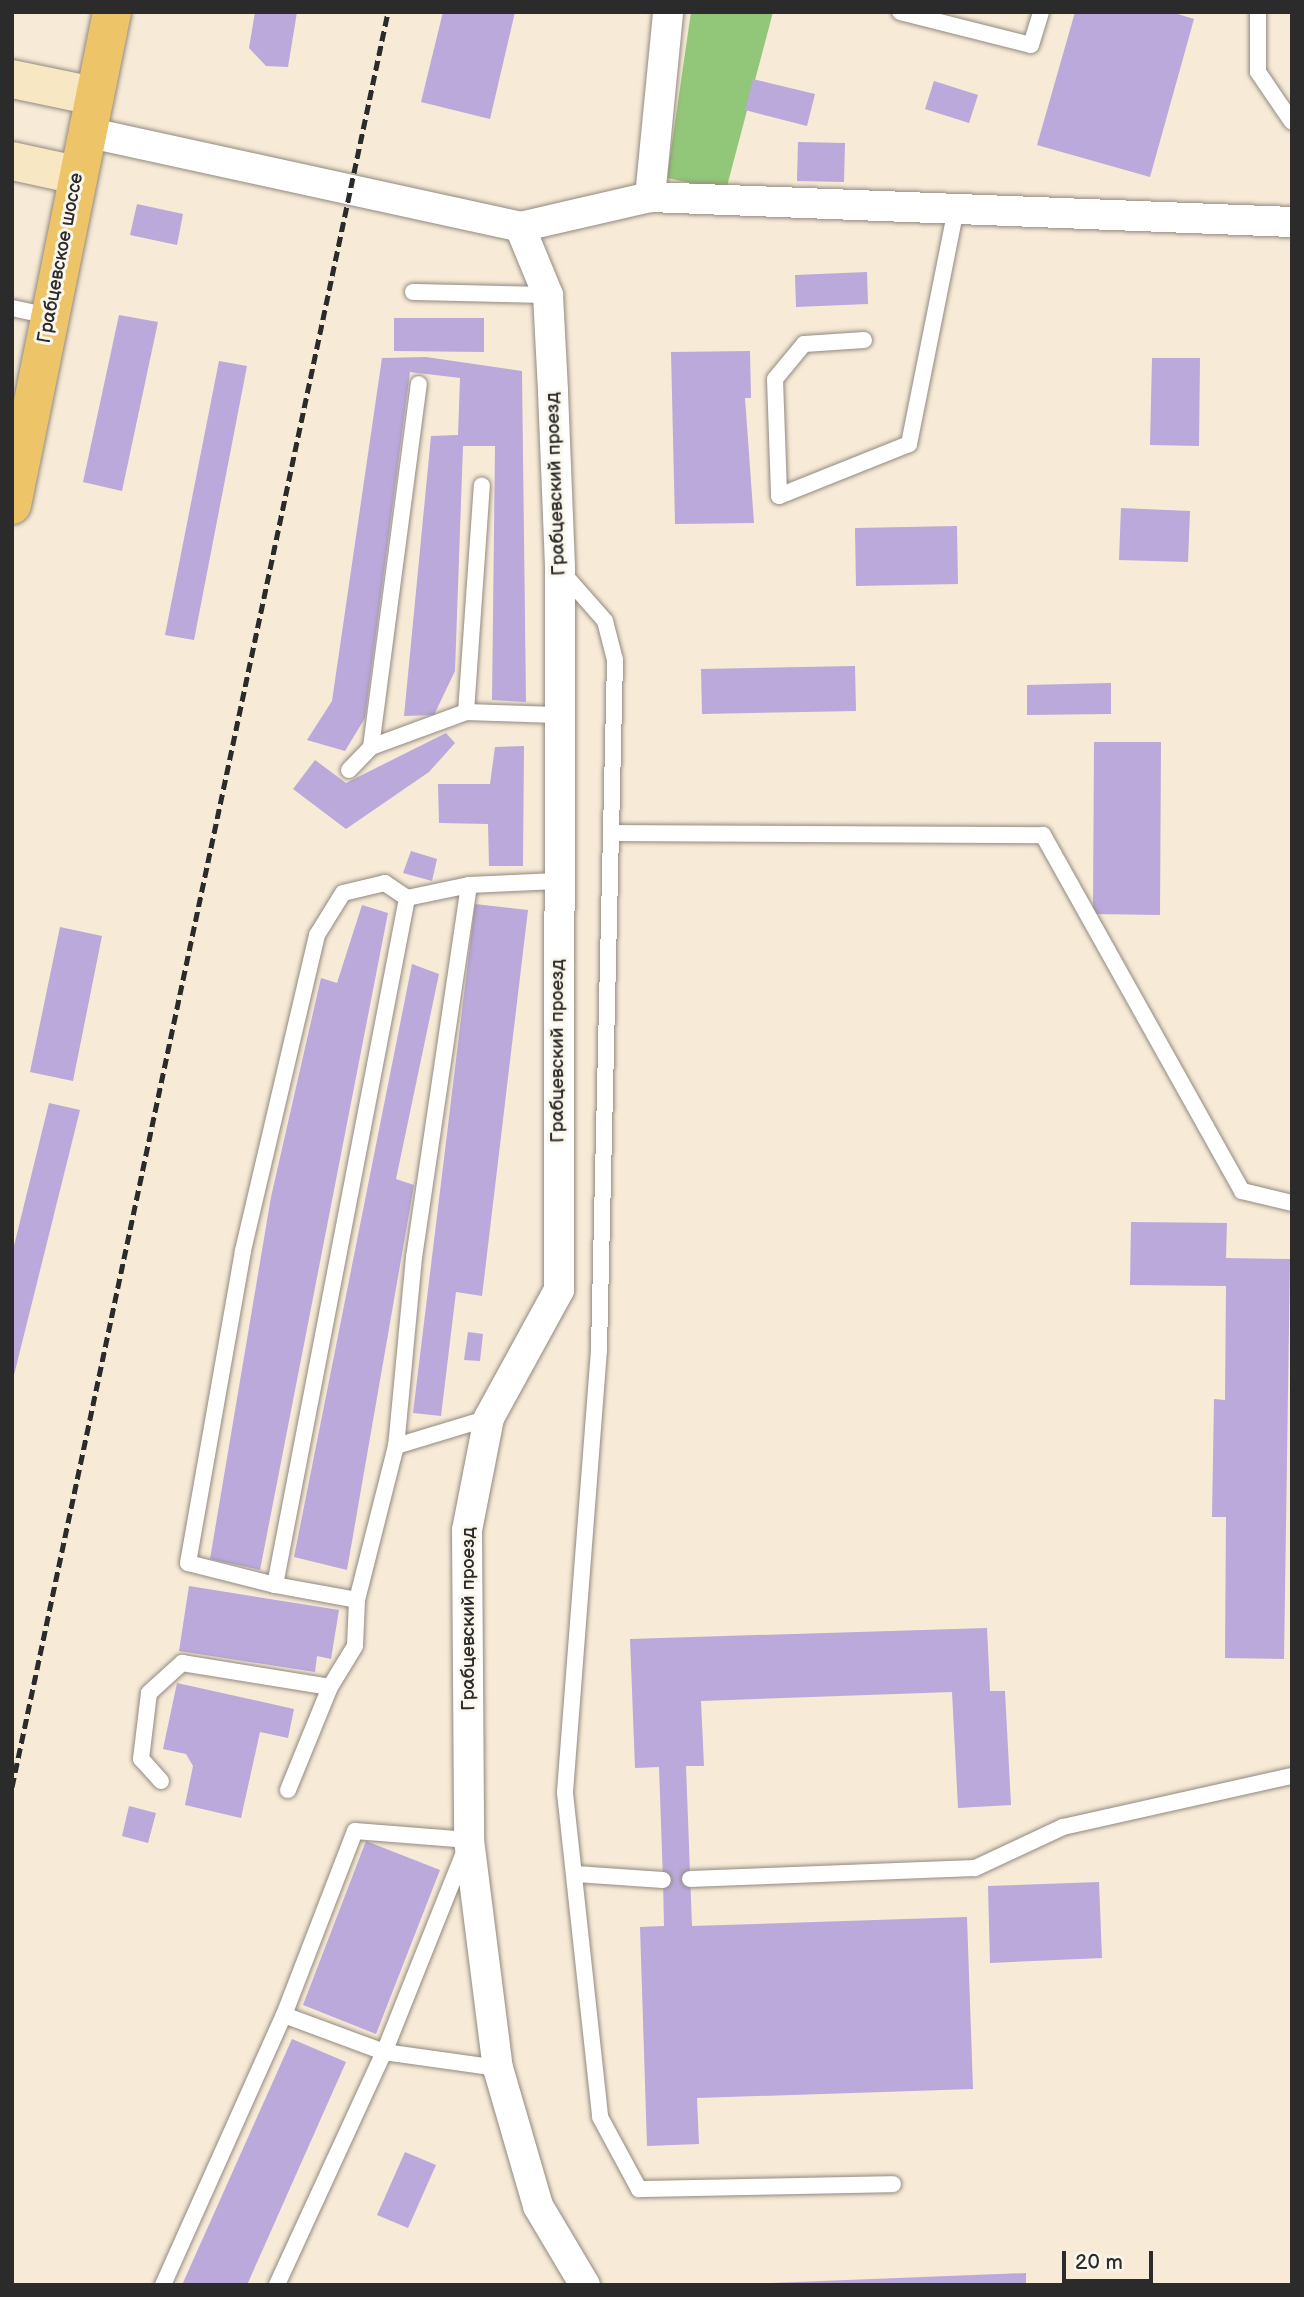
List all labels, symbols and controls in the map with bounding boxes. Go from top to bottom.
street label: Грабцевское шоссе [33,171,89,345]
street label: Грабцевский проезд [541,392,571,576]
street label: Грабцевский проезд [547,959,569,1143]
street label: Грабцевский проезд [458,1527,480,1711]
scale bar [1066,2238,1157,2282]
text: 20 m [1075,2250,1123,2275]

